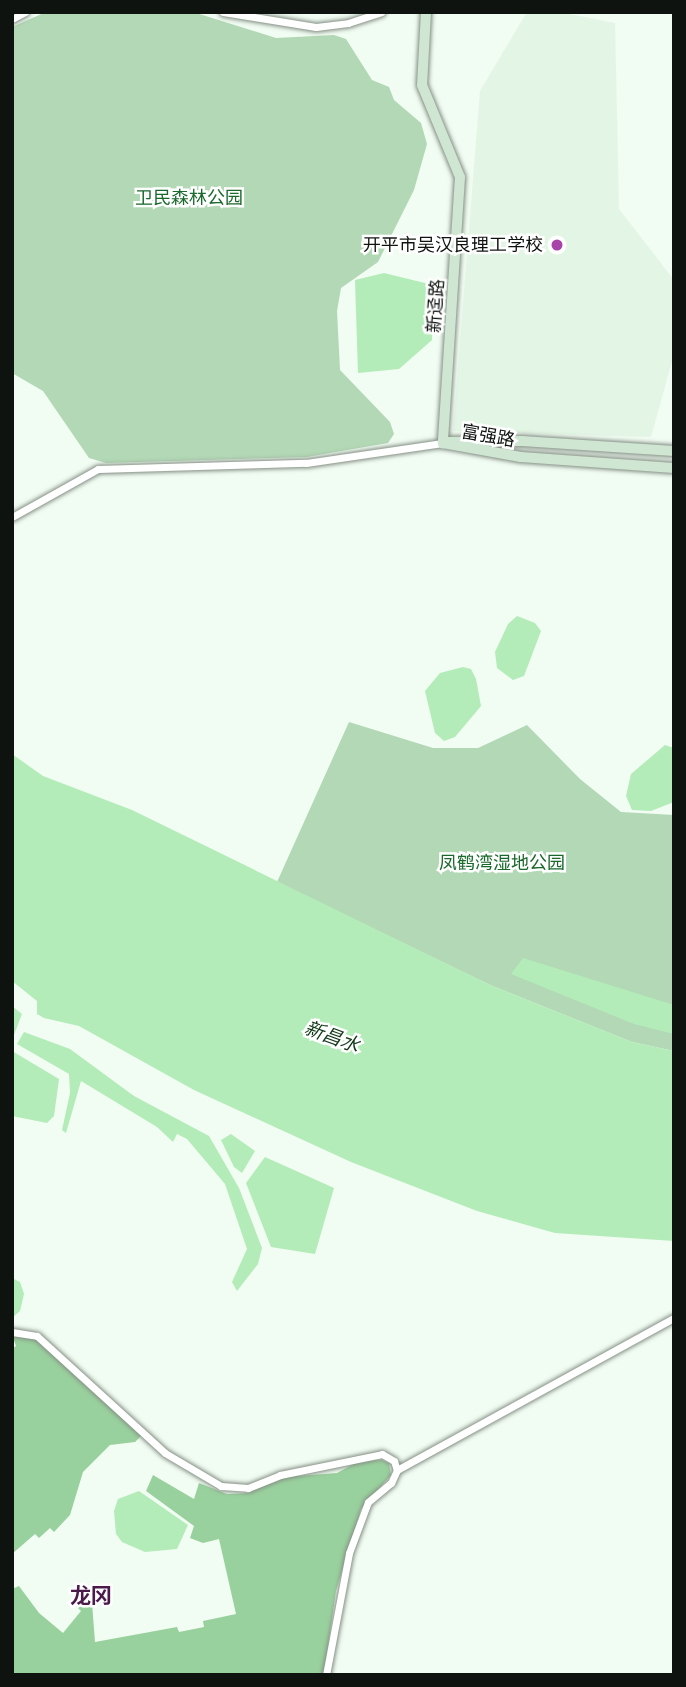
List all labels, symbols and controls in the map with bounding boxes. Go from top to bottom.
park label: 卫民森林公园 [135,187,243,209]
place label: 开平市吴汉良理工学校 [363,234,543,256]
marker: 开平市吴汉良理工学校 [549,237,565,253]
street label: 新迳路 [423,278,449,334]
street label: 富强路 [460,421,516,451]
park label: 凤鹤湾湿地公园 [439,852,565,874]
water label: 新昌水 [301,1017,363,1057]
district label: 龙冈 [70,1583,112,1609]

